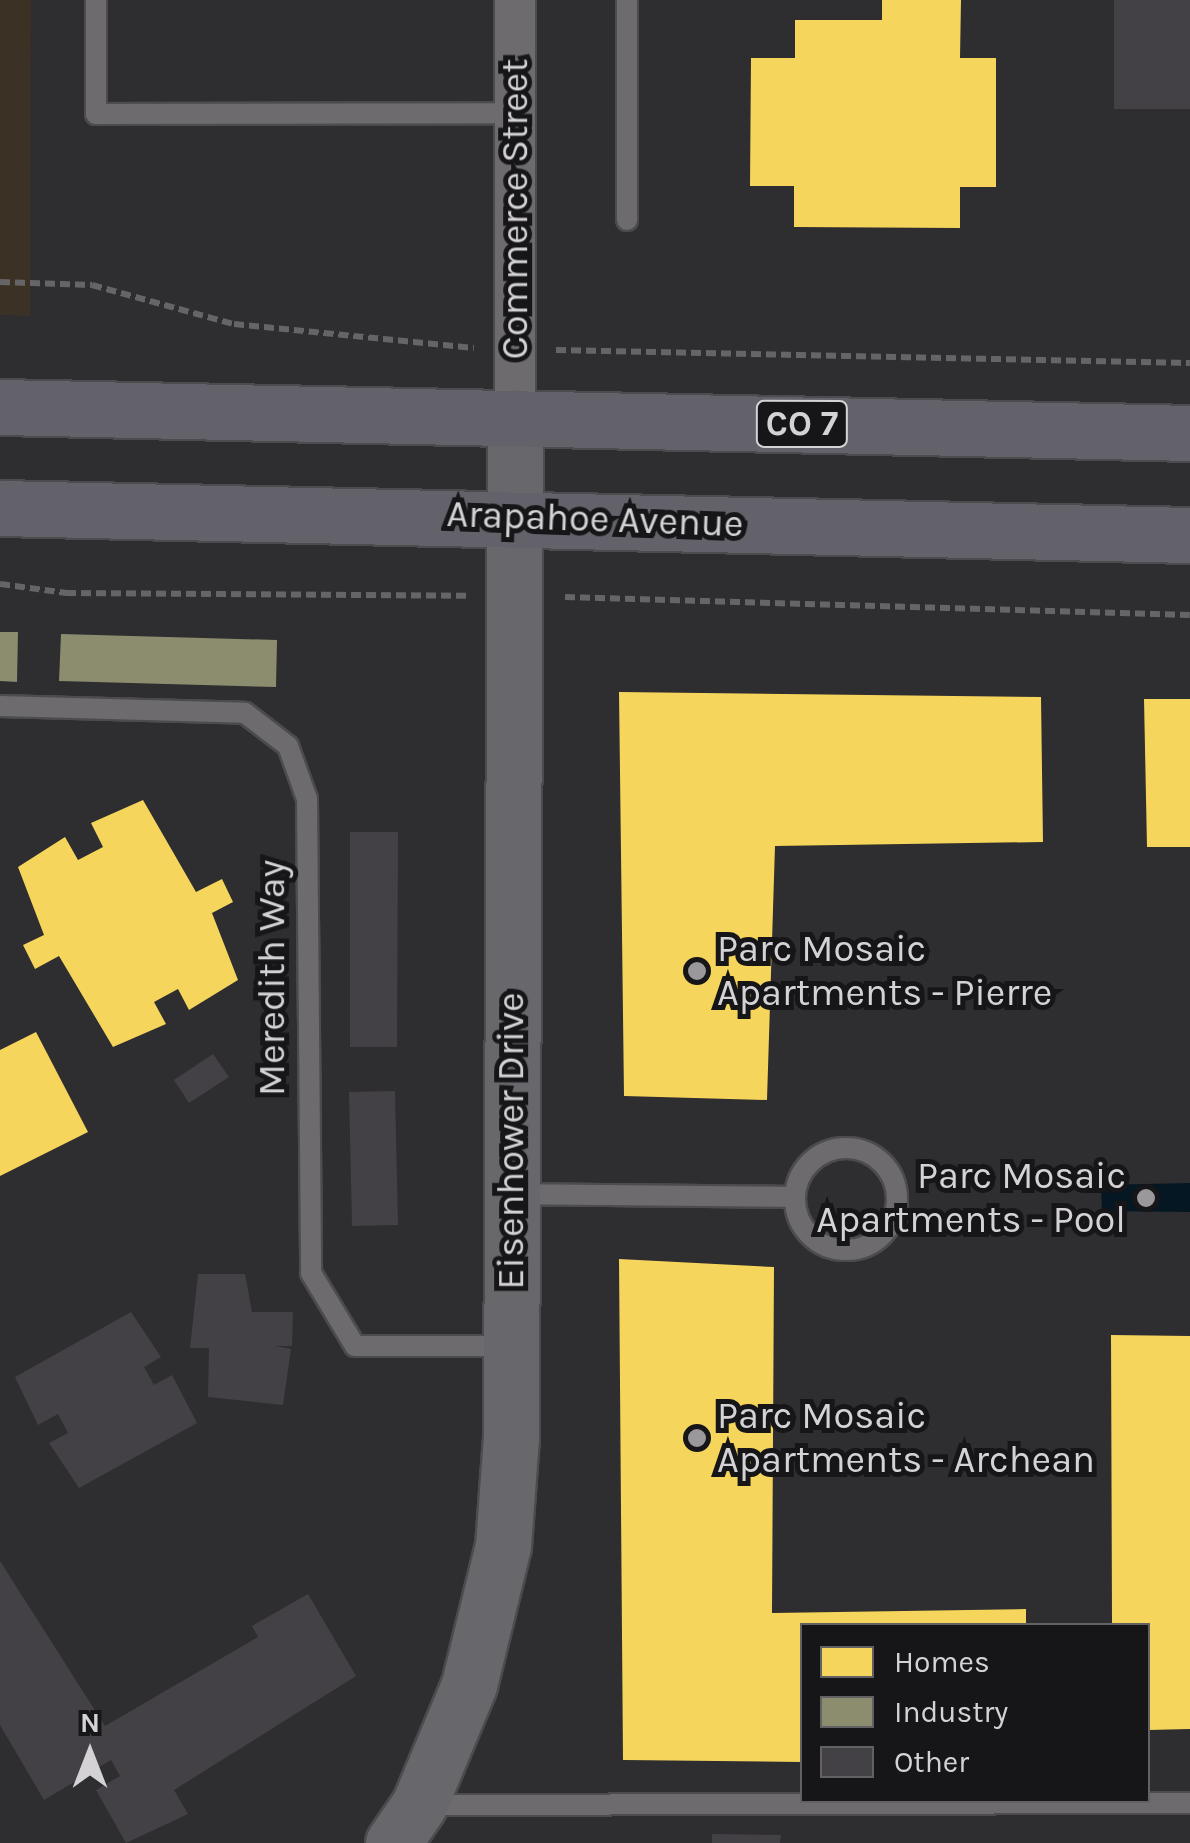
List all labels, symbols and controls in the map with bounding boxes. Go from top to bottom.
street label: Commerce Street [492,59,538,359]
road number: CO 7 [754,394,850,454]
street label: Arapahoe Avenue [446,491,744,547]
street label: Meredith Way [249,860,295,1096]
place label: Parc Mosaic Apartments - Pierre [717,926,1052,1016]
marker: Parc Mosaic Apartments - Pierre [686,960,708,982]
street label: Eisenhower Drive [488,992,534,1290]
place label: Parc Mosaic Apartments - Pool [816,1153,1126,1242]
marker: Parc Mosaic Apartments - Pool [1135,1187,1157,1209]
place label: Parc Mosaic Apartments - Archean [717,1393,1095,1482]
marker: Parc Mosaic Apartments - Archean [686,1427,708,1449]
legend [800,1623,1150,1803]
text: Homes [894,1644,990,1680]
text: Industry [894,1694,1008,1730]
north arrow [40,1703,140,1803]
text: N [80,1706,100,1739]
text: Other [894,1744,969,1780]

